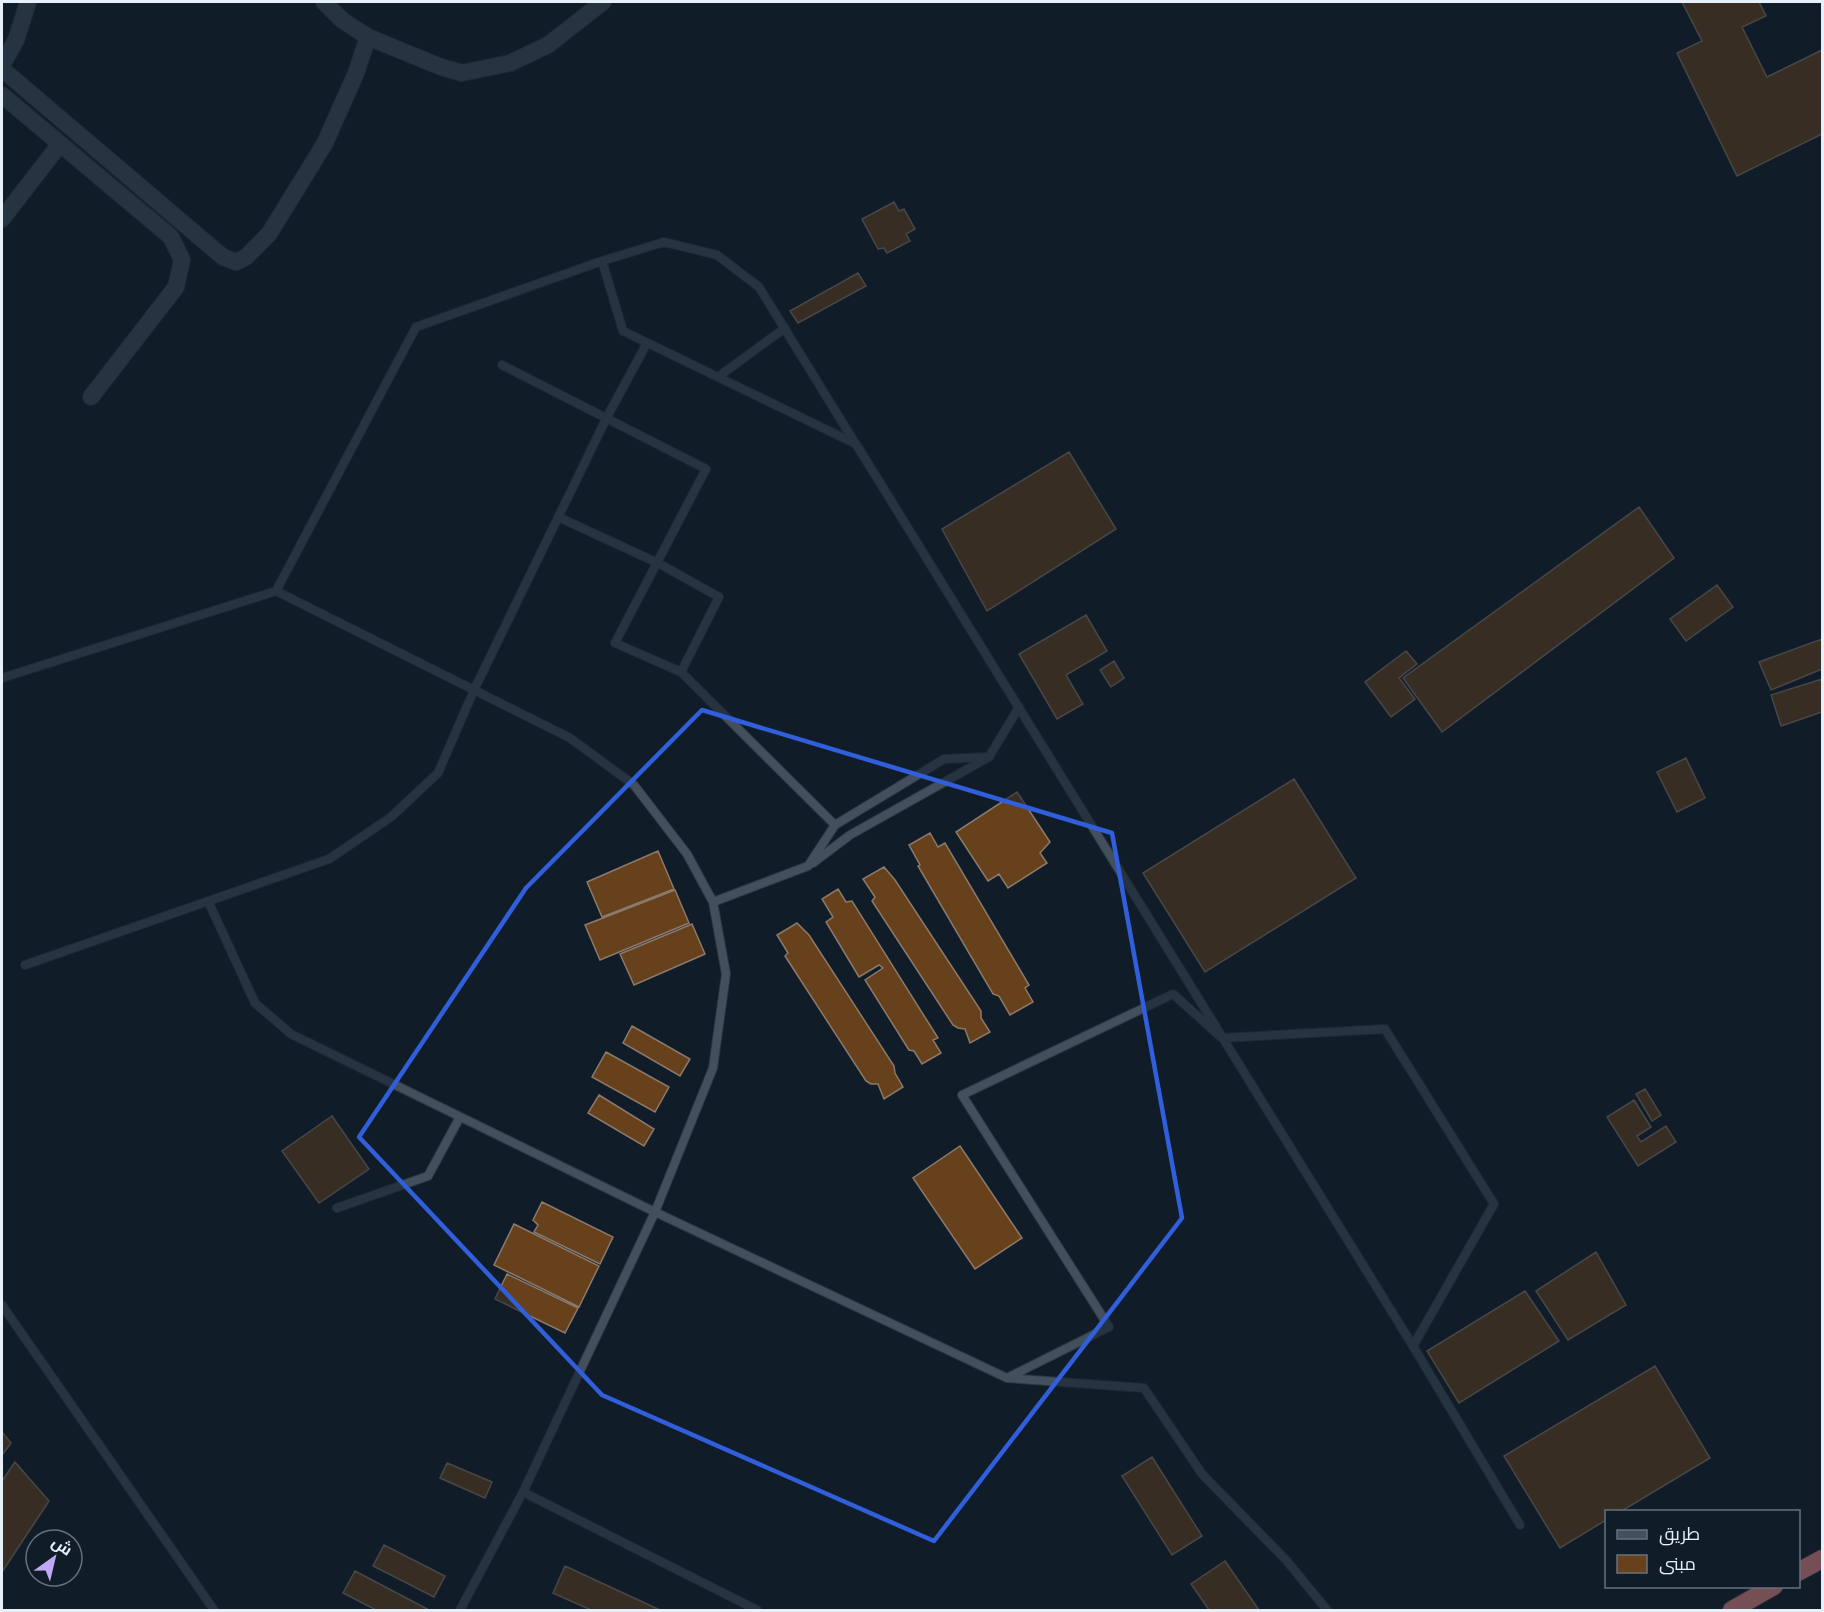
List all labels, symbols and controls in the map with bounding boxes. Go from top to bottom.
legend [1605,1510,1800,1588]
text: طريق [1659,1523,1700,1546]
north arrow [24,1528,84,1588]
text: ش [48,1532,76,1560]
text: مبنى [1659,1553,1696,1575]

